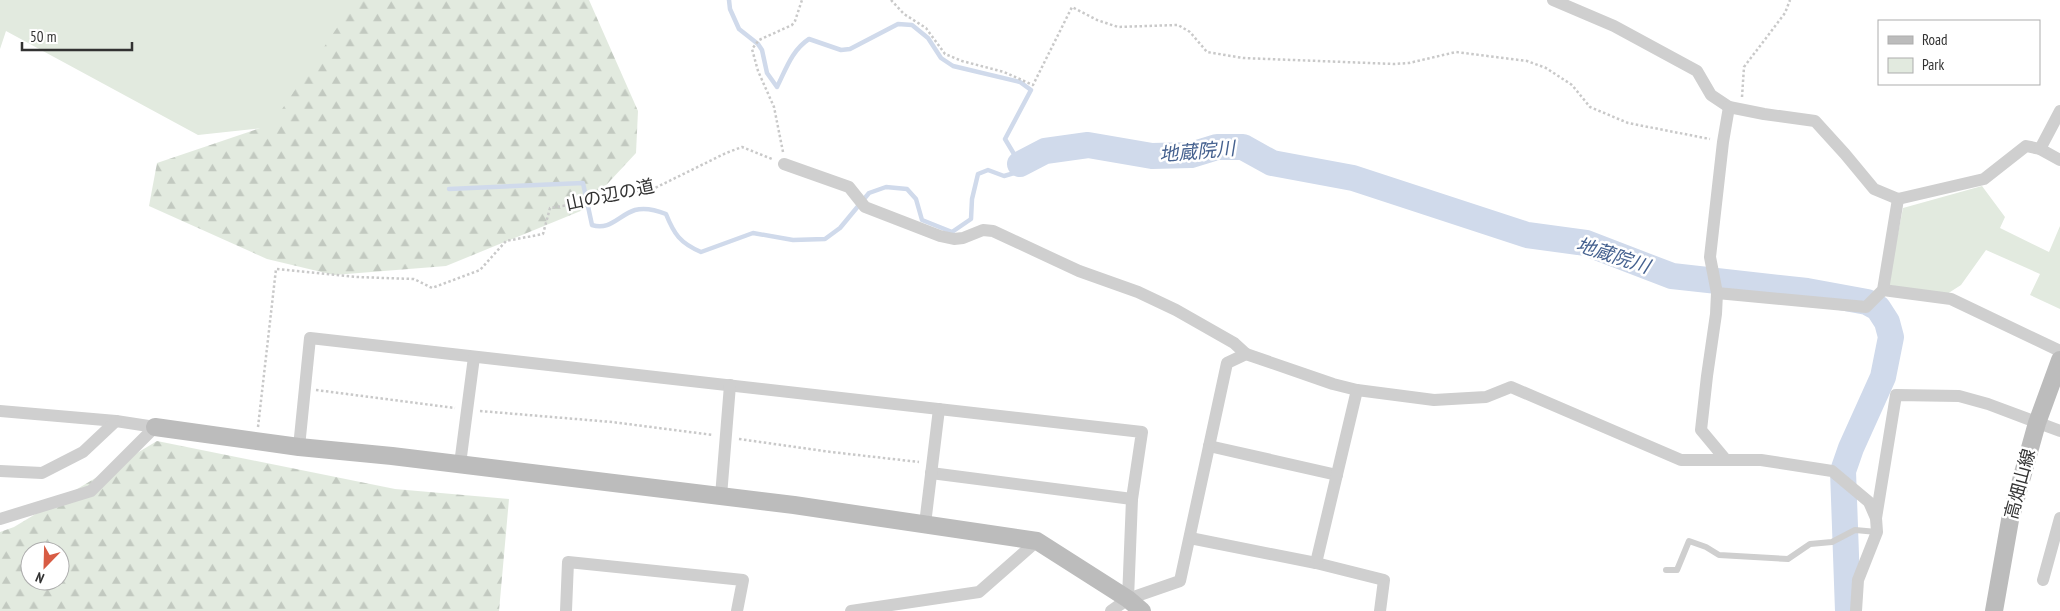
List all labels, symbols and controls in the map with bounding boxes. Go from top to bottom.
scale bar [22,20,132,52]
legend [1878,20,2040,85]
text: 50 m [30,27,56,46]
text: Road [1922,30,1948,49]
text: Park [1922,55,1944,74]
water label: 地蔵院川 [1158,136,1238,166]
street label: 山の辺の道 [563,174,656,215]
water label: 地蔵院川 [1573,232,1655,279]
street label: 高畑山線 [1999,446,2040,522]
north arrow [20,541,70,591]
text: N [33,568,47,588]

